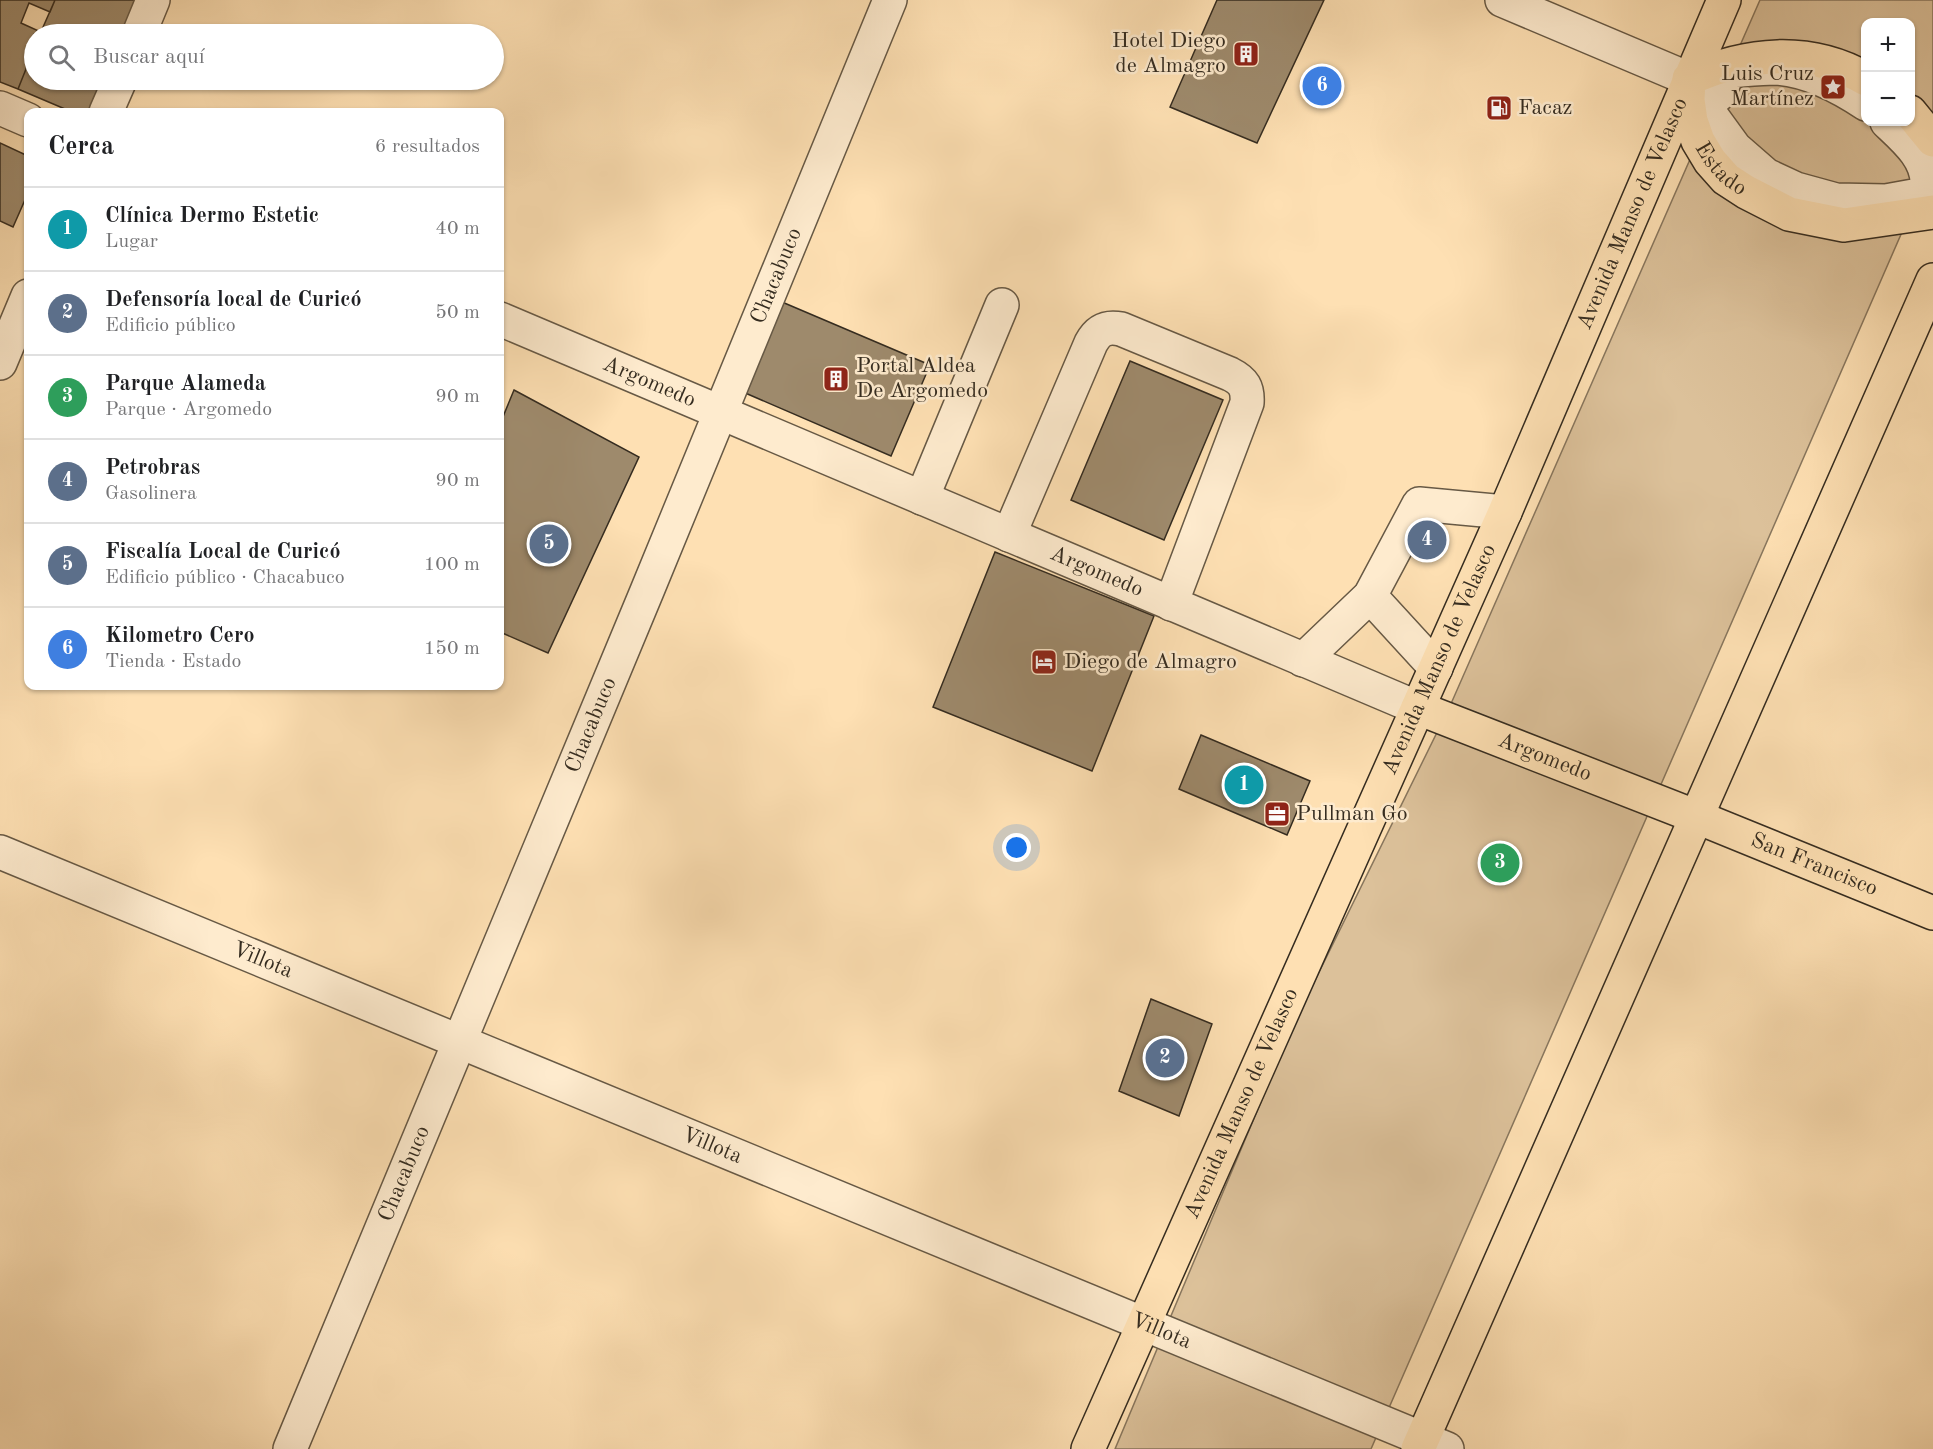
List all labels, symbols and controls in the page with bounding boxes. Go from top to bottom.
map controls [1861,18,1915,126]
button: + [1861,18,1915,72]
search box [24,24,504,90]
place label: Hotel Diego de Almagro [1112,30,1226,77]
building icon: Hotel Diego de Almagro [1231,39,1261,69]
icon: search [45,41,78,74]
text: Buscar aquí [93,46,205,68]
place label: Luis Cruz Martínez [1721,63,1814,110]
pin: 6 [1302,64,1342,109]
place icon: Luis Cruz Martínez [1818,72,1848,102]
button: − [1861,72,1915,126]
fuel station icon: Facaz [1484,93,1514,123]
street label: Avenida Manso de Velasco [1573,94,1692,333]
place label: Facaz [1518,97,1572,119]
text: Cerca [48,134,114,160]
text: 6 resultados [375,137,480,157]
street label: Estado [1690,138,1750,200]
text: Clínica Dermo Estetic [105,205,319,227]
text: 1 [62,219,73,239]
text: 40 m [435,219,480,239]
street label: Chacabuco [747,225,806,327]
text: Lugar [105,232,158,252]
text: Defensoría local de Curicó [105,289,362,311]
text: 2 [62,303,73,323]
text: 50 m [435,303,480,323]
text: Edificio público [105,316,236,336]
street label: Argomedo [599,353,699,412]
place label: Portal Aldea De Argomedo [856,355,988,402]
building icon: Portal Aldea De Argomedo [821,364,851,394]
text: Parque Alameda [105,373,266,395]
text: 3 [62,387,73,407]
text: 90 m [435,387,480,407]
text: Parque · Argomedo [105,400,272,420]
text: Petrobras [105,457,200,479]
text: 4 [62,471,73,491]
text: 90 m [435,471,480,491]
text: Gasolinera [105,484,197,504]
pin: 4 [1408,518,1446,562]
pin: 5 [530,522,568,566]
text: Fiscalía Local de Curicó [105,541,341,563]
street label: Avenida Manso de Velasco [1378,541,1500,778]
street label: Argomedo [1047,542,1146,601]
text: 5 [62,555,73,575]
text: 100 m [424,555,480,575]
text: Edificio público · Chacabuco [105,568,345,588]
text: Kilometro Cero [105,625,255,647]
text: 6 [62,639,73,659]
text: 150 m [424,639,480,659]
hotel icon: Diego de Almagro [1029,647,1059,677]
place label: Diego de Almagro [1064,651,1237,673]
text: Tienda · Estado [105,652,242,672]
street label: Chacabuco [562,674,621,776]
street label: Argomedo [1495,729,1595,786]
pin: 1 [1224,762,1264,808]
office icon: Pullman Go [1262,799,1292,829]
place label: Pullman Go [1296,803,1408,825]
street label: San Francisco [1748,829,1881,900]
your location [1002,833,1031,862]
pin: 3 [1480,840,1520,886]
street label: Villota [229,938,296,983]
street label: Avenida Manso de Velasco [1181,985,1303,1222]
pin: 2 [1146,1036,1184,1080]
street label: Chacabuco [375,1123,434,1225]
street label: Villota [678,1123,745,1168]
street label: Villota [1128,1309,1195,1353]

